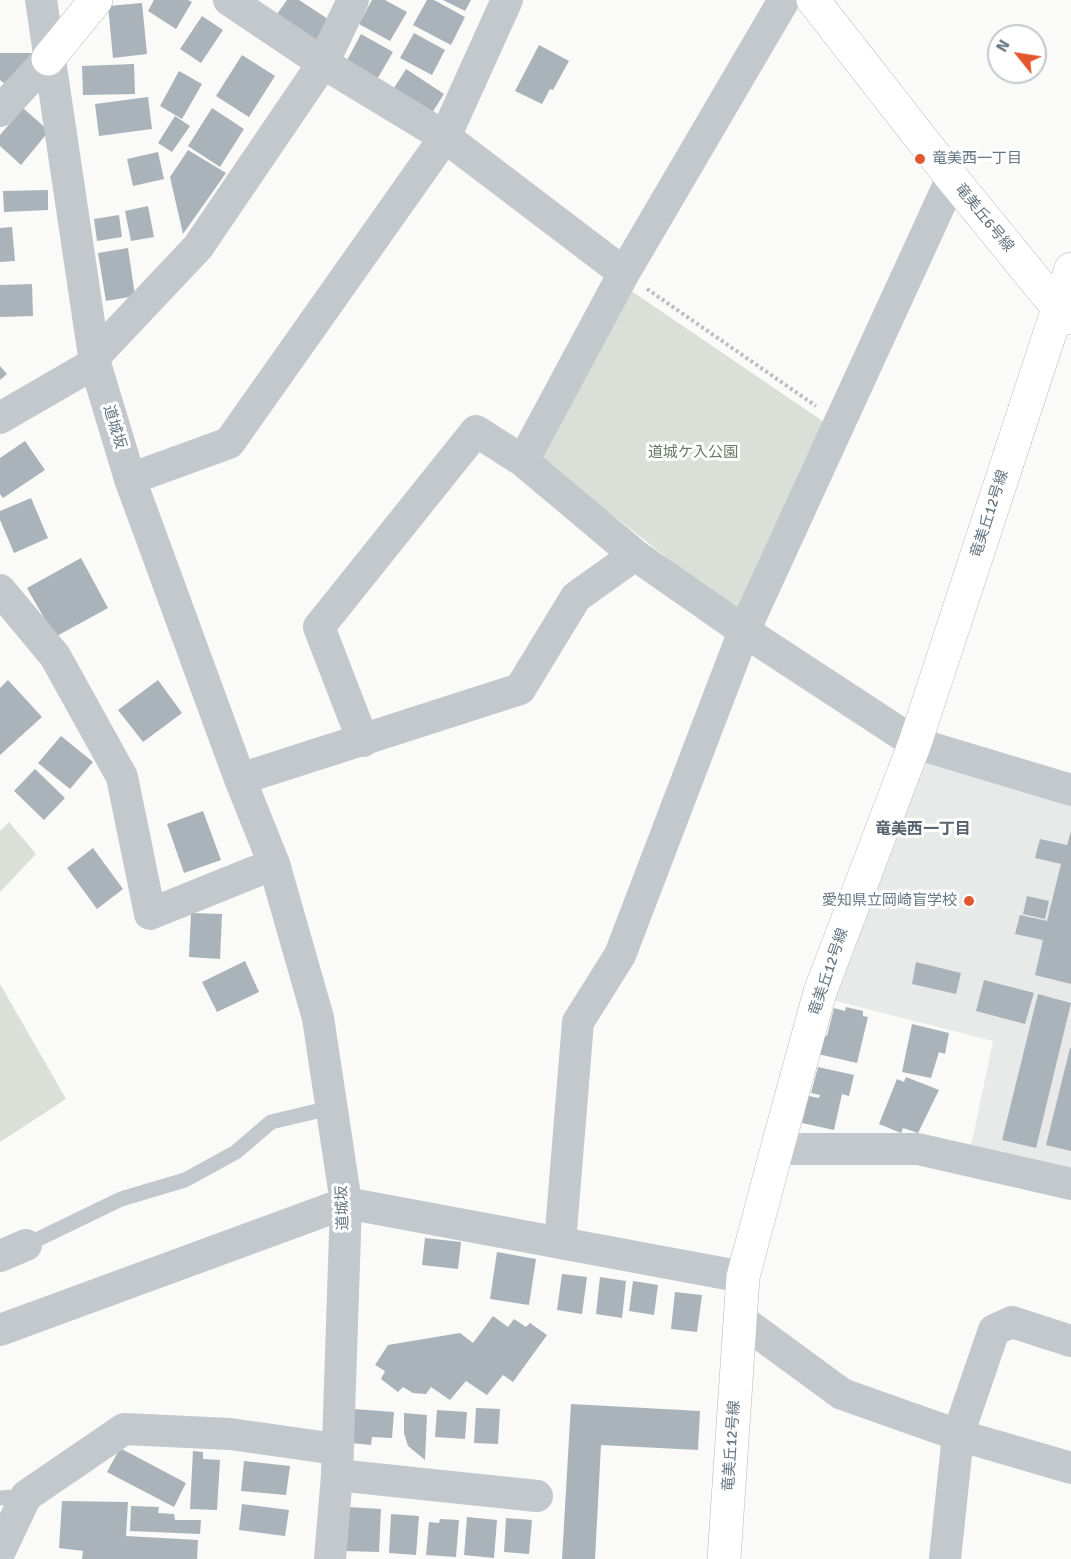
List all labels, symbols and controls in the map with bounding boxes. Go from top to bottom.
north arrow [987,24,1047,84]
text: N [992,36,1015,56]
place label: 竜美西一丁目 [932,150,1022,168]
marker: 竜美西一丁目 [913,152,927,166]
street label: 竜美丘6号線 [951,180,1017,256]
street label: 道城坂 [99,403,129,451]
park label: 道城ケ入公園 [648,444,738,462]
street label: 竜美丘12号線 [967,468,1013,560]
district label: 竜美西一丁目 [875,820,971,840]
place label: 愛知県立岡崎盲学校 [822,892,957,910]
marker: 愛知県立岡崎盲学校 [962,894,976,908]
street label: 竜美丘12号線 [806,926,852,1018]
street label: 道城坂 [333,1185,353,1231]
street label: 竜美丘12号線 [720,1400,744,1492]

